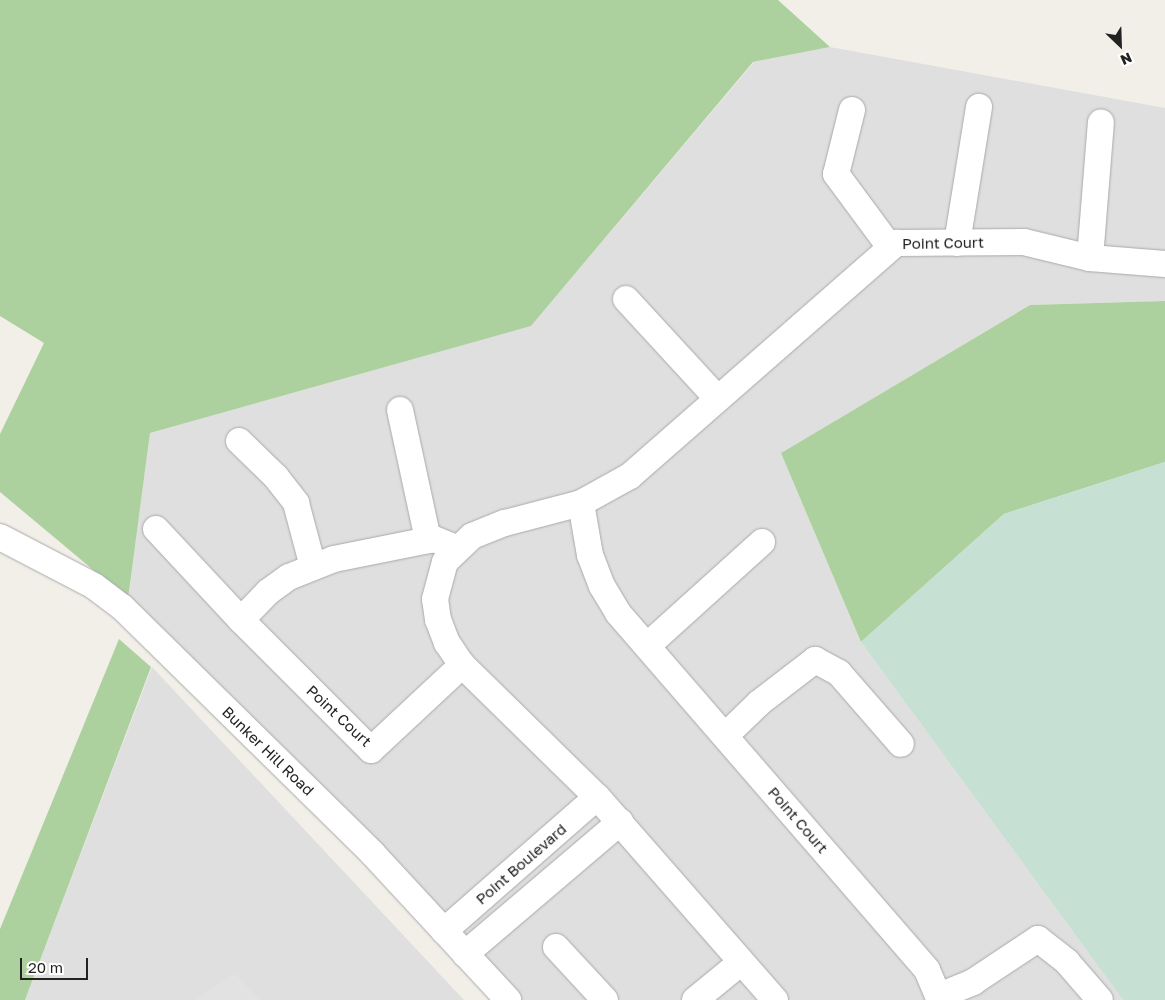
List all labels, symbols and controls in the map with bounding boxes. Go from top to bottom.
north arrow [1095,20,1145,70]
text: N [1118,49,1135,69]
street label: Point Court [902,233,984,253]
street label: Point Court [303,681,375,751]
street label: Bunker Hill Road [218,703,318,799]
street label: Point Court [764,783,832,857]
street label: Point Boulevard [472,820,570,908]
scale bar [22,948,90,980]
text: 20 m [28,958,63,976]

